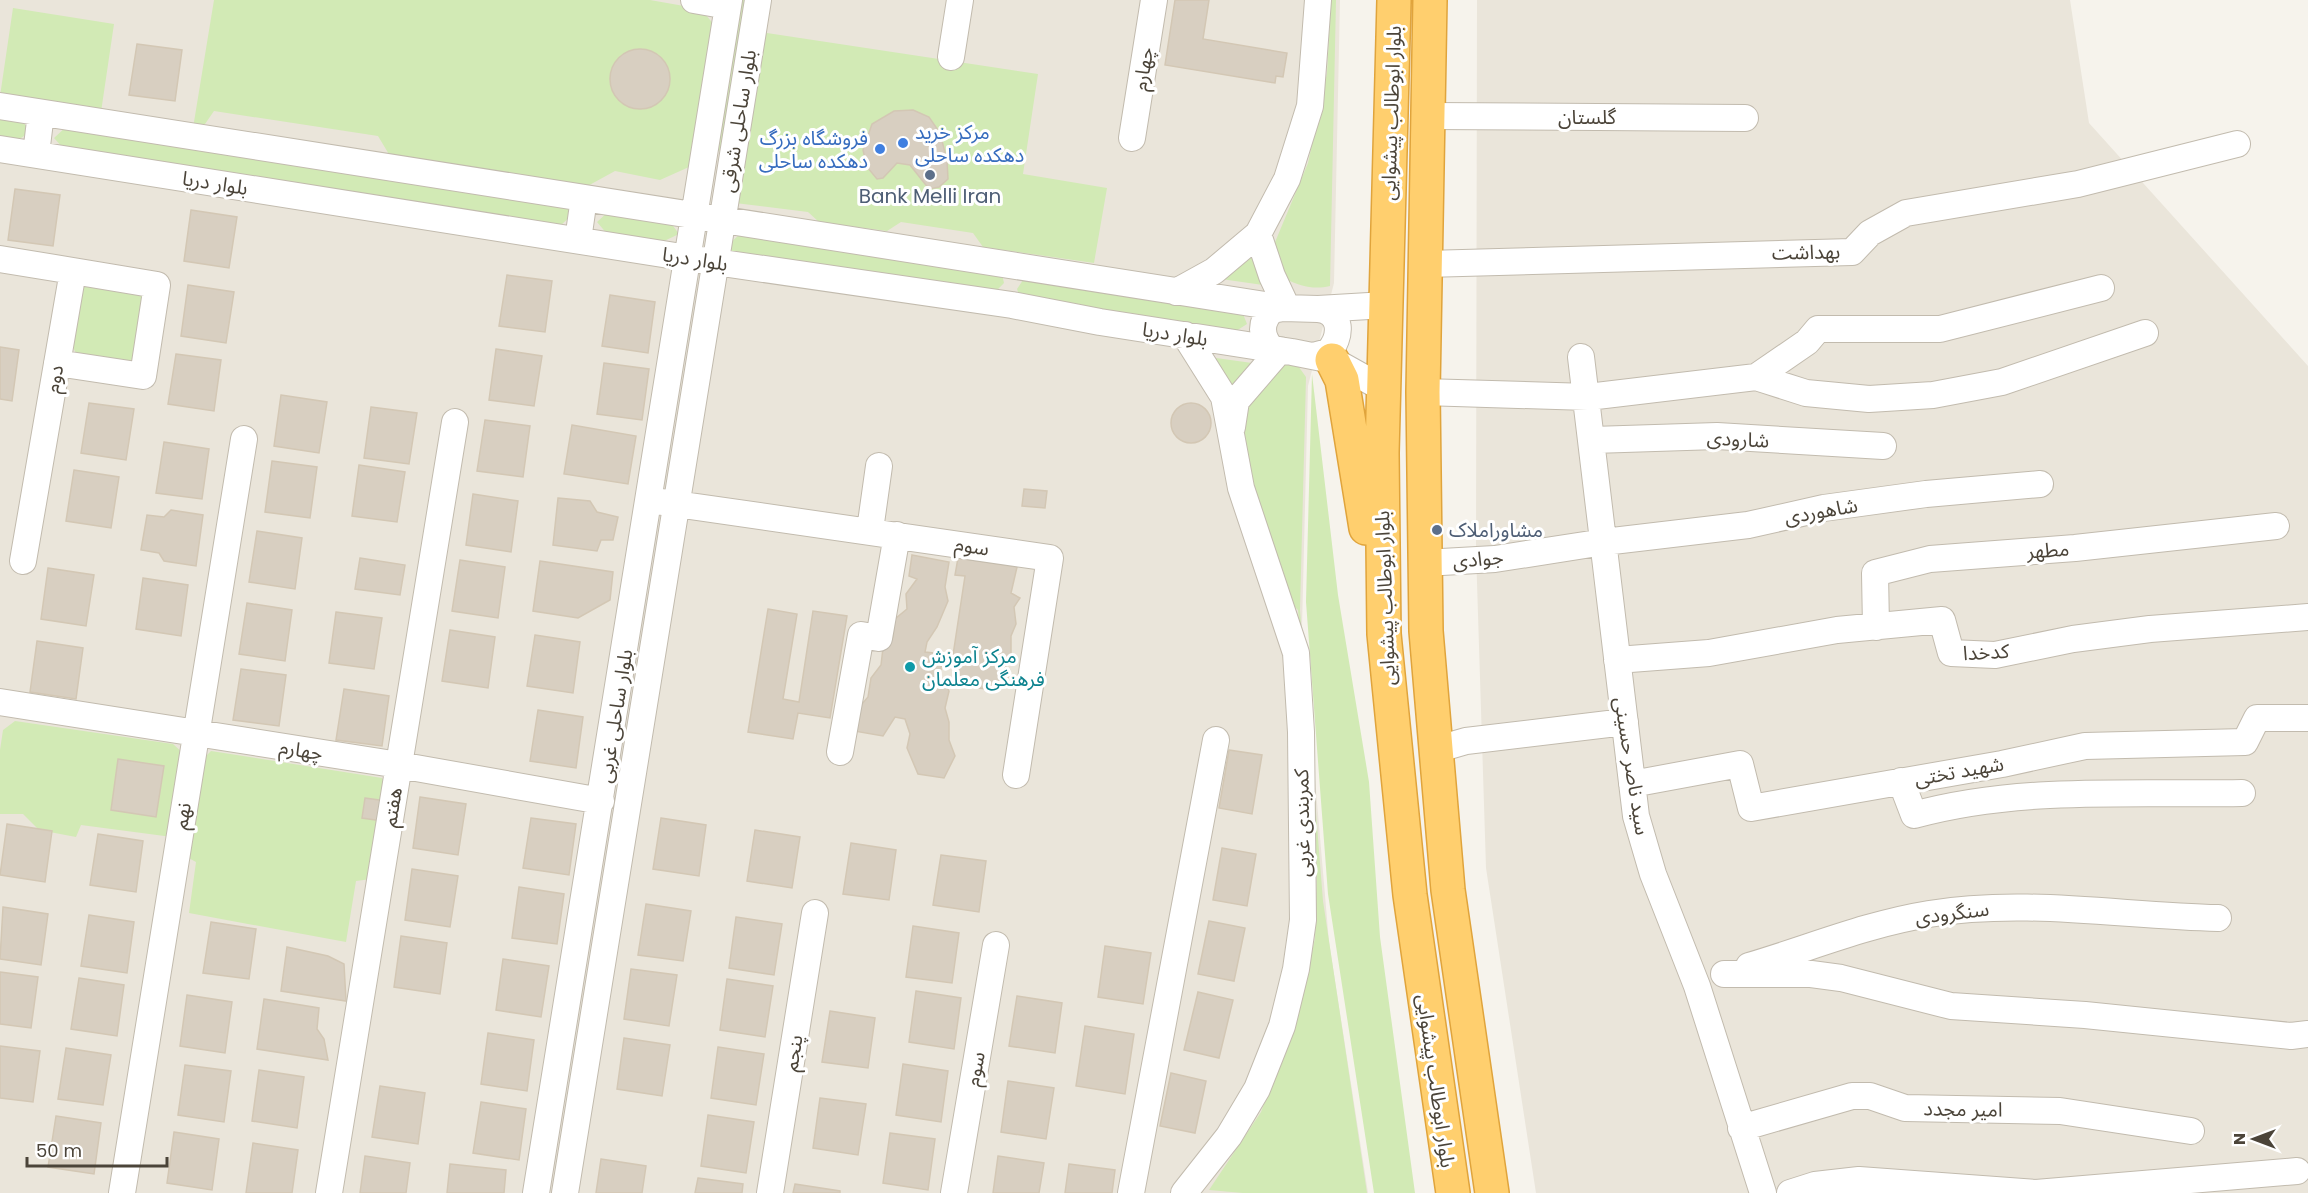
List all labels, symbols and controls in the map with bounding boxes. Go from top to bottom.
street label: بلوار ابوطالب پیشوایی [1374,25,1408,201]
street label: چهارم [1126,45,1161,93]
street label: بلوار ساحلی شرقی [713,48,763,194]
street label: گلستان [1558,103,1617,131]
place label: مرکز خرید دهکده ساحلی [915,118,1024,169]
place label: فروشگاه بزرگ دهکده ساحلی [759,124,868,175]
marker: مرکز خرید دهکده ساحلی [896,136,910,150]
marker: فروشگاه بزرگ دهکده ساحلی [873,142,887,156]
street label: بلوار دریا [180,164,250,202]
marker: Bank Melli Iran [923,168,937,182]
place label: Bank Melli Iran [859,182,1001,210]
street label: بهداشت [1772,237,1840,267]
street label: بلوار دریا [660,240,730,278]
street label: بلوار دریا [1140,315,1210,353]
street label: دوم [38,363,71,395]
street label: شارودی [1706,423,1770,455]
street label: شاهوردی [1782,491,1860,531]
street label: بلوار ابوطالب پیشوایی [1368,510,1402,686]
place label: مشاوراملاک [1449,516,1543,544]
marker: مشاوراملاک [1430,523,1444,537]
street label: سوم [952,529,991,564]
street label: مطهر [2025,535,2070,566]
street label: جوادی [1452,543,1504,575]
street label: کدخدا [1962,637,2010,667]
place label: مرکز آموزش فرهنگی معلمان [922,642,1045,693]
street label: بلوار ساحلی غربی [591,647,639,785]
marker: مرکز آموزش فرهنگی معلمان [903,660,917,674]
street label: سید ناصر حسینی [1607,695,1657,837]
street label: چهارم [277,733,325,768]
street label: شهید تختی [1912,749,2006,793]
street label: کمربندی غربی [1287,768,1317,877]
street label: هفتم [375,785,410,829]
street label: نهم [166,801,199,832]
street label: سنگرودی [1913,895,1991,931]
street label: بلوار ابوطالب پیشوایی [1410,992,1462,1170]
street label: پنجم [776,1033,811,1074]
street label: سوم [958,1049,993,1089]
street label: امیر مجدد [1923,1094,2003,1124]
north arrow [2224,1109,2284,1169]
scale bar [27,1130,166,1168]
text: N [2228,1133,2251,1145]
text: 50 m [36,1138,82,1163]

